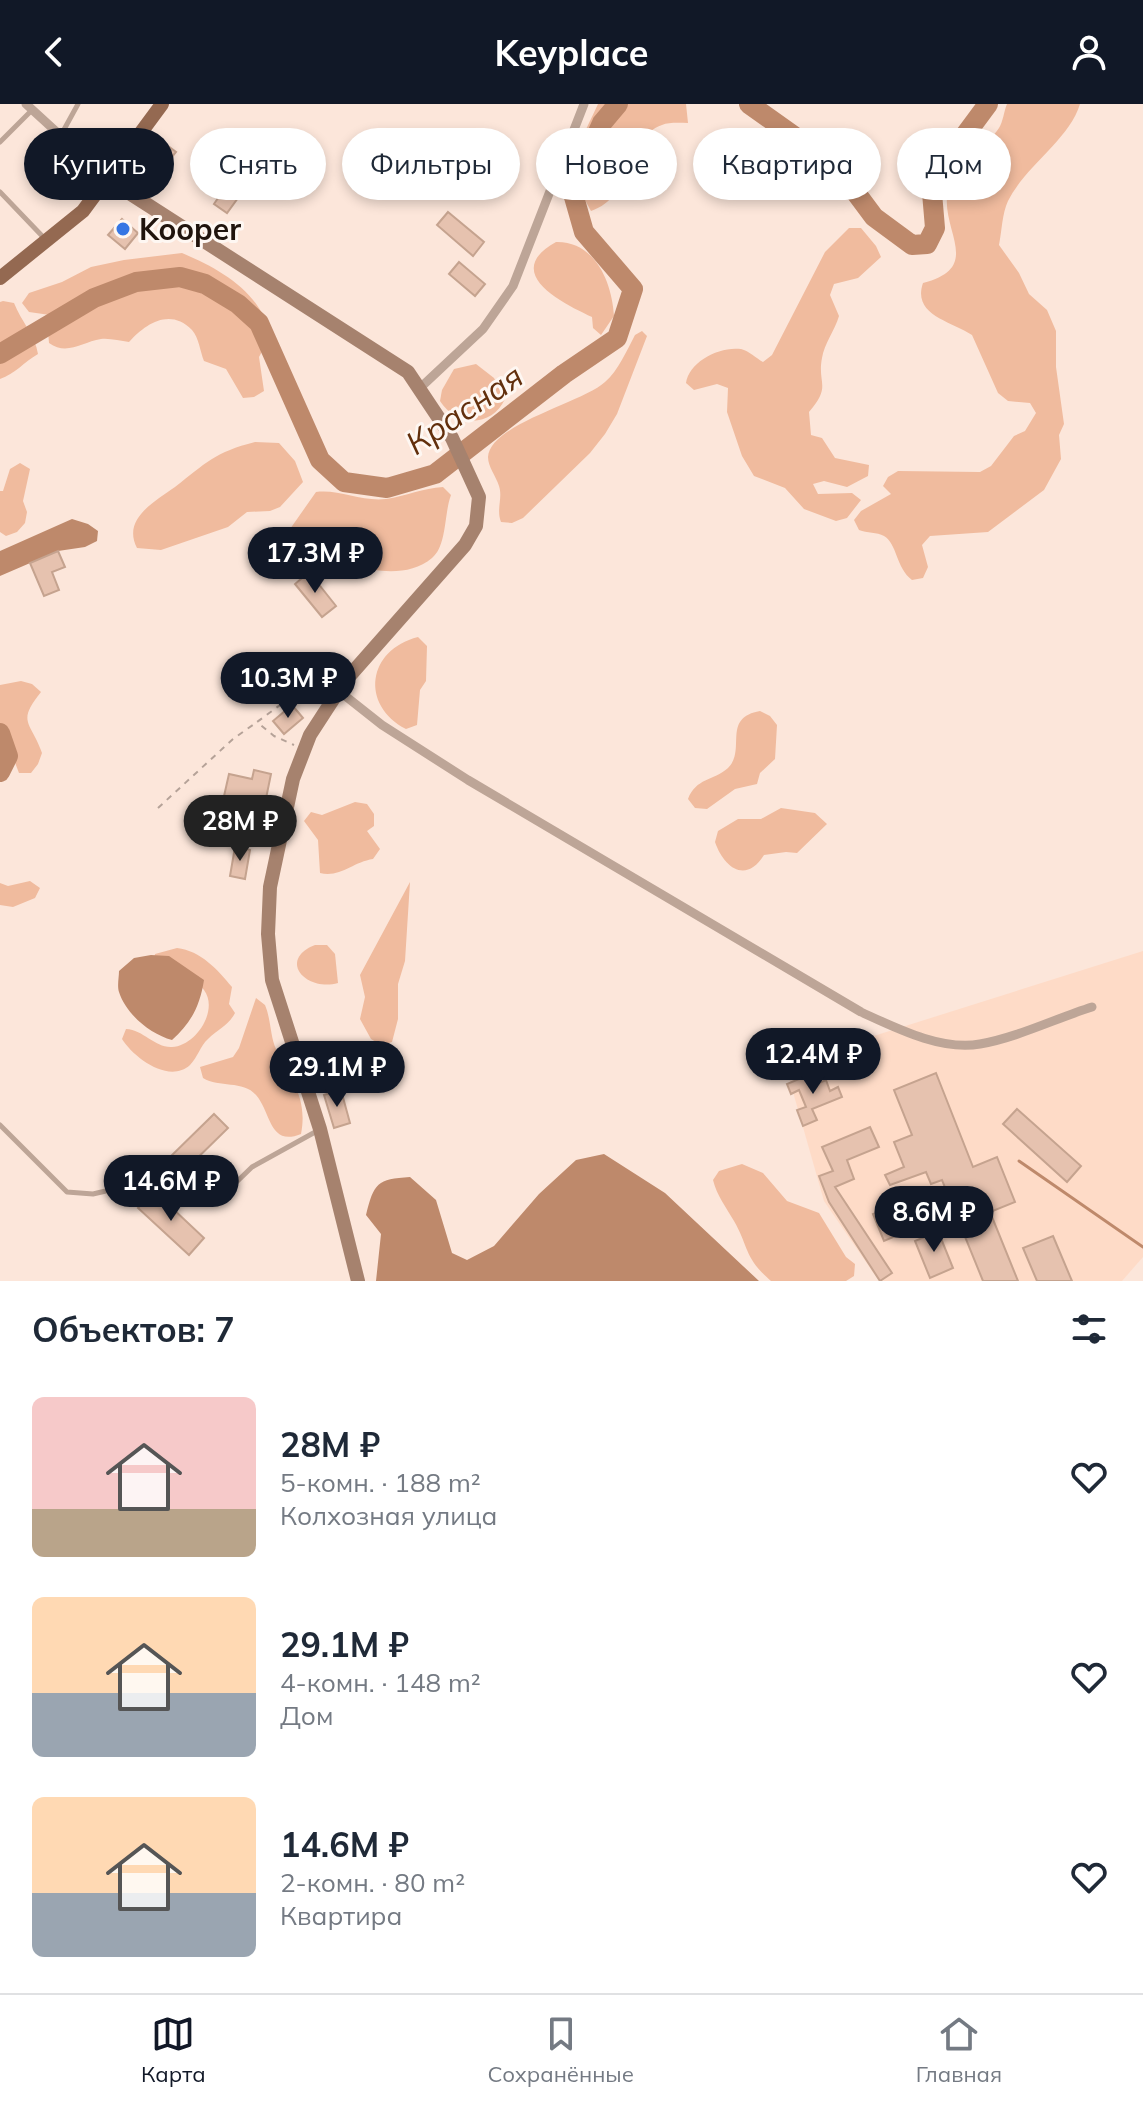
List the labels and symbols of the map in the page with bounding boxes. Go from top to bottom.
place label: Kooper [139,210,241,248]
marker: Kooper [114,220,132,238]
water label: Красная [398,355,530,463]
pin: 17.3M ₽ [241,527,389,595]
pin: 10.3M ₽ [214,652,362,720]
pin: 28M ₽ [184,795,296,863]
pin: 12.4M ₽ [739,1028,887,1096]
pin: 29.1M ₽ [263,1041,411,1109]
pin: 14.6M ₽ [97,1155,245,1223]
pin: 8.6M ₽ [869,1186,999,1254]

